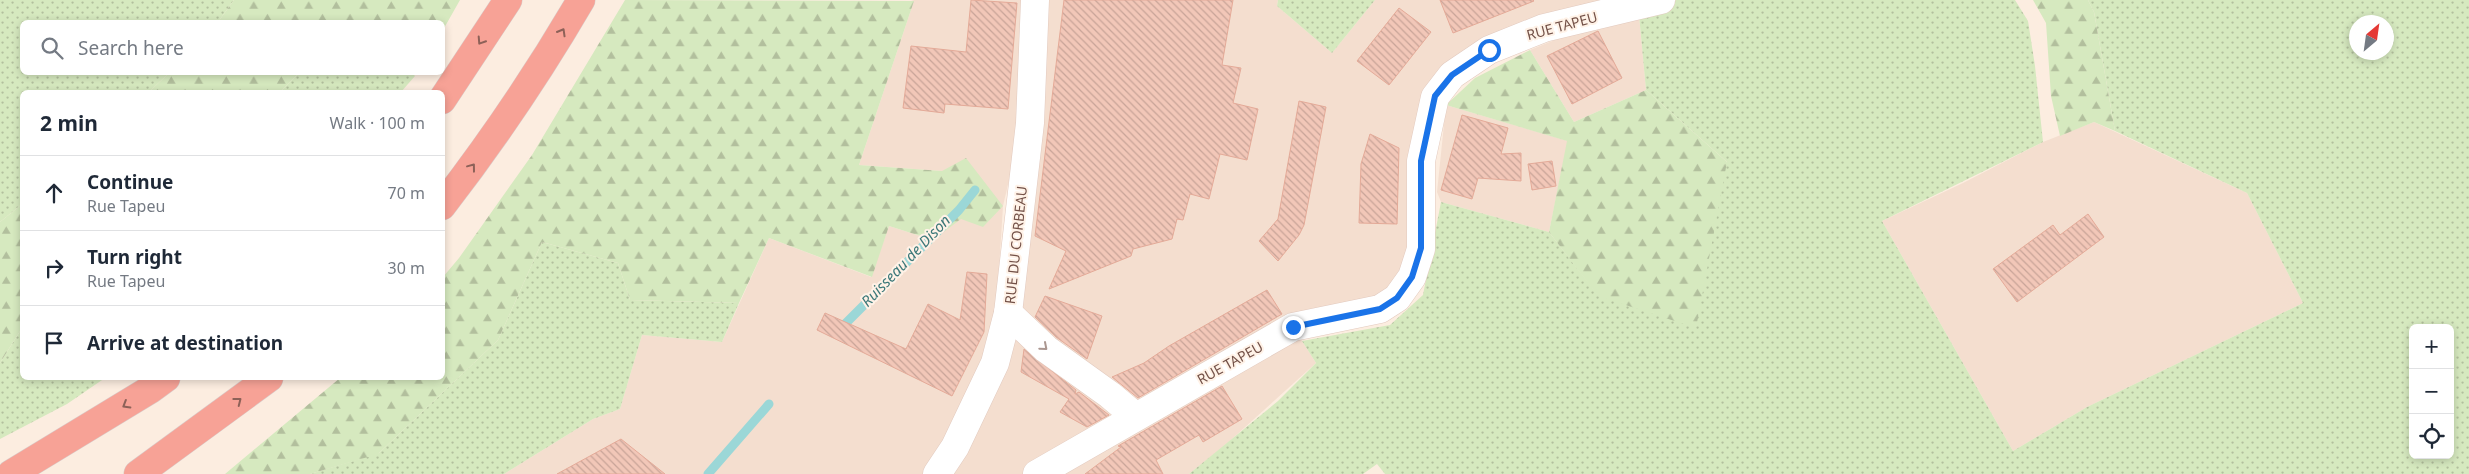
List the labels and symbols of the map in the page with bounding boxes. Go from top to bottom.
street label: RUE TAPEU [1524,7,1599,44]
north arrow [2349,15,2394,60]
one-way arrow [556,28,566,37]
one-way arrow [478,36,488,45]
route start [1478,39,1501,62]
one-way arrow [466,163,475,173]
street label: RUE DU CORBEAU [1000,185,1031,305]
water label: Ruisseau de Dison [856,210,954,311]
route end [1282,316,1305,339]
street label: RUE TAPEU [1193,337,1266,388]
one-way arrow [1038,341,1047,349]
one-way arrow [122,398,131,408]
one-way arrow [232,399,241,407]

